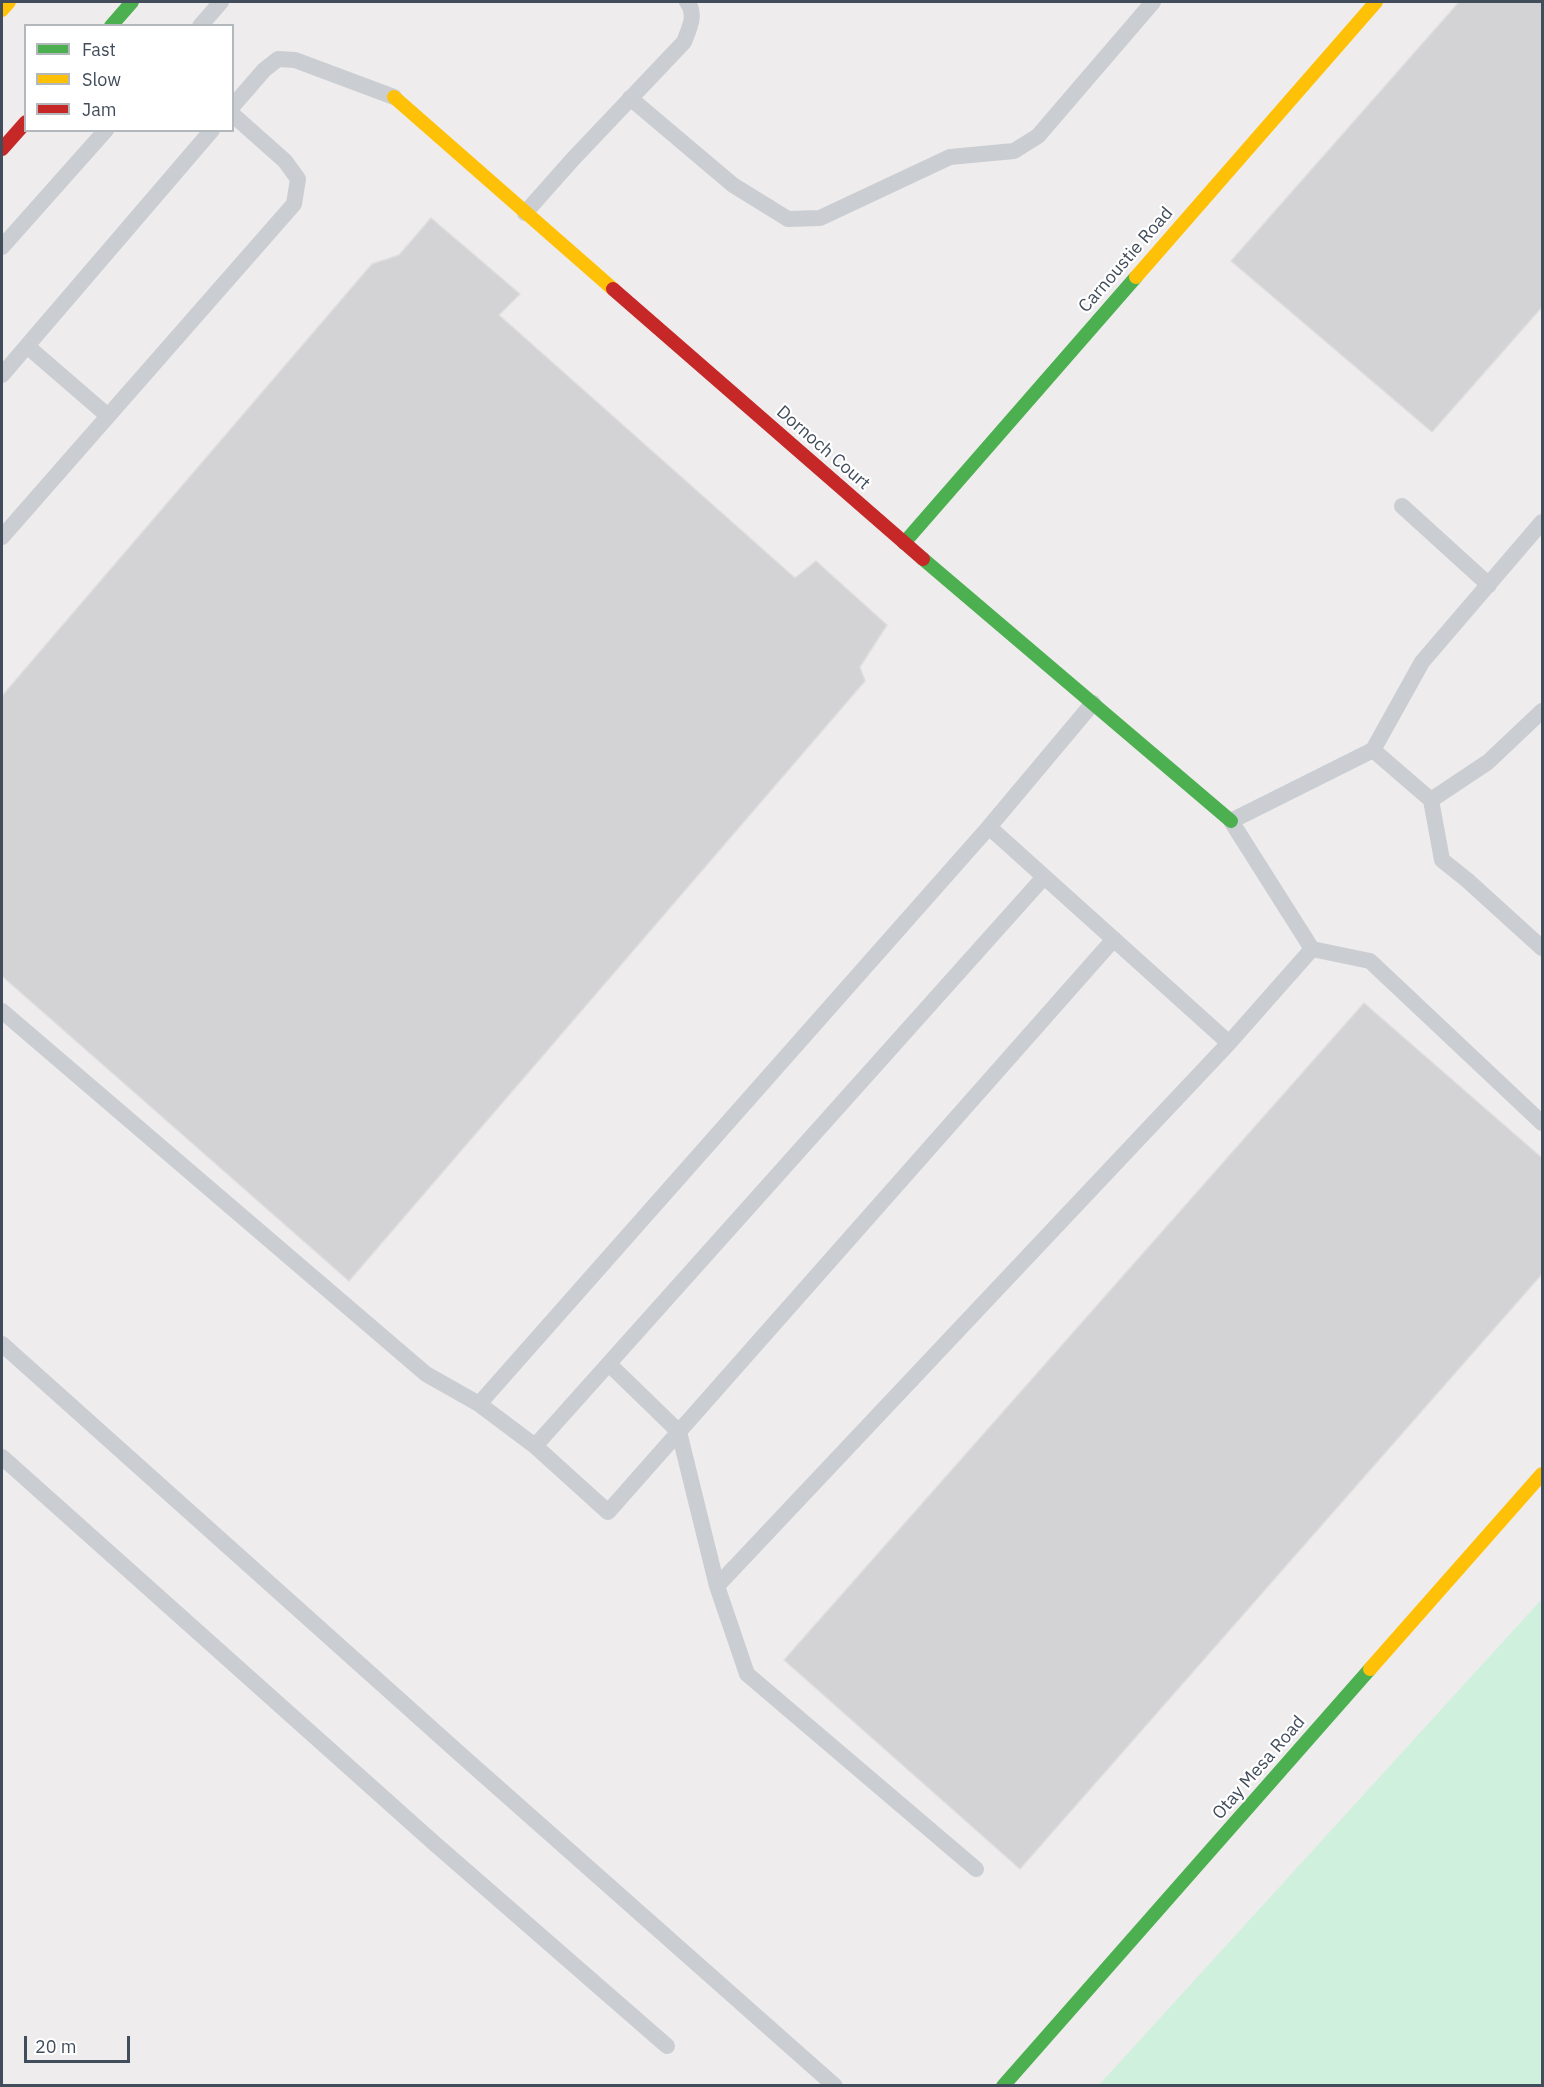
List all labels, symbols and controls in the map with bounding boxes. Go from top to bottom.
legend [24,24,234,132]
text: Fast [82,38,116,61]
text: Slow [82,68,121,91]
text: Jam [82,98,117,121]
street label: Carnoustie Road [1074,203,1178,317]
street label: Dornoch Court [772,401,874,495]
street label: Otay Mesa Road [1208,1712,1310,1824]
scale bar [27,2024,134,2062]
text: 20 m [35,2035,77,2058]

